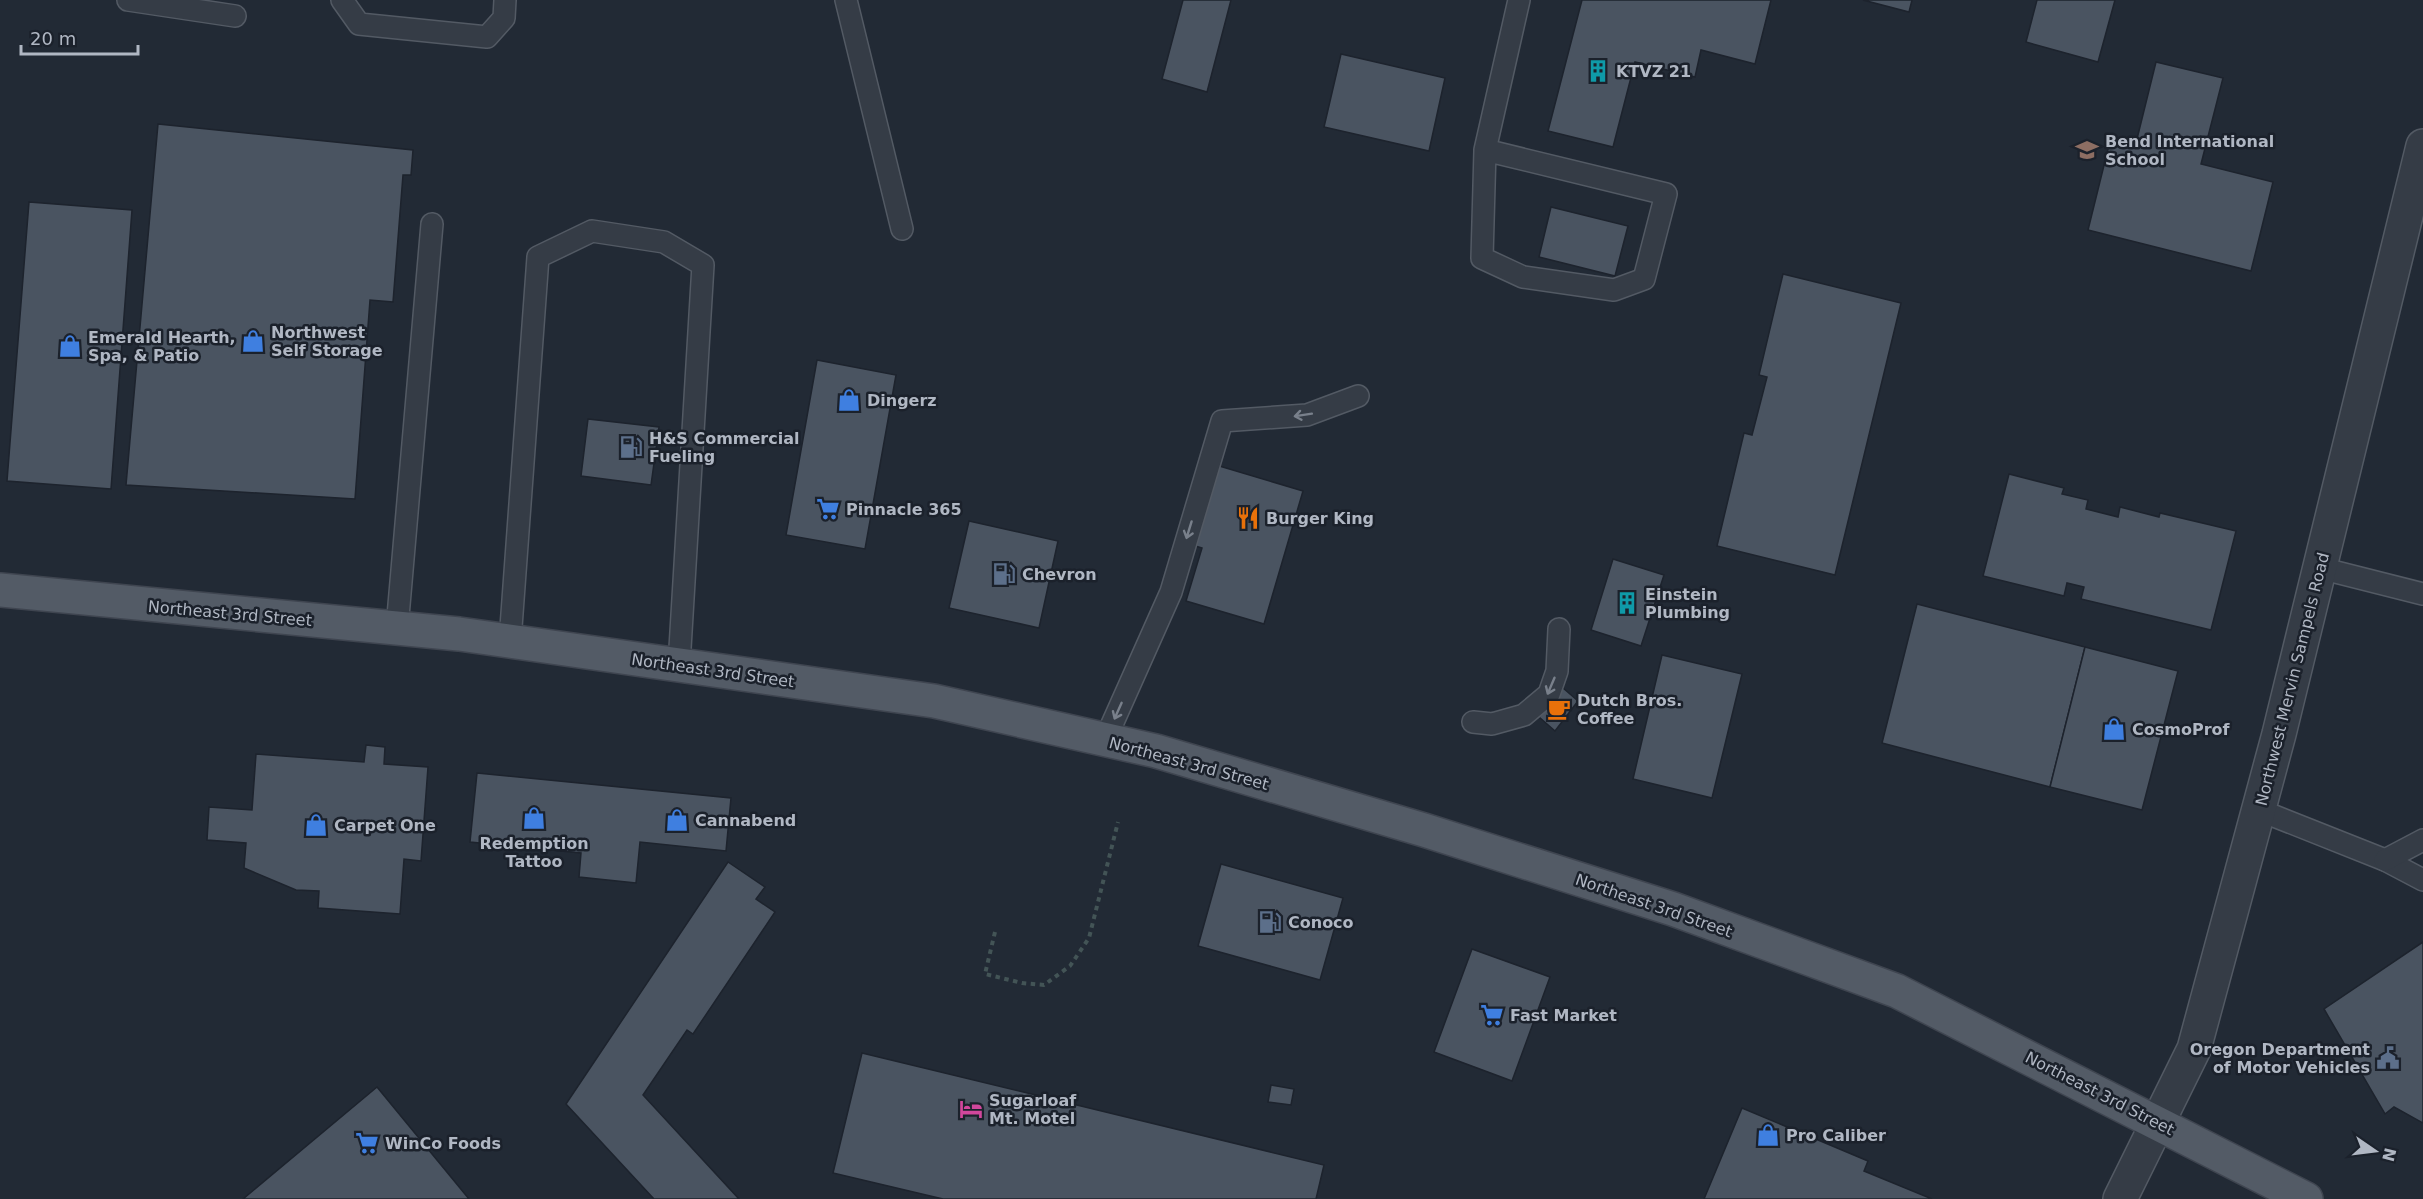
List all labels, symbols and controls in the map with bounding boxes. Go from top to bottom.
scale bar [21,18,138,56]
text: 20 m [30,28,76,49]
building icon: KTVZ 21 [1585,58,1611,84]
place label: KTVZ 21 [1616,62,1691,81]
place label: Bend International School [2105,132,2274,169]
school or university icon: Bend International School [2074,137,2100,163]
place label: Northwest Self Storage [271,323,383,360]
place label: Emerald Hearth, Spa, & Patio [88,328,236,365]
shop icon: Northwest Self Storage [240,328,266,354]
shop icon: Emerald Hearth, Spa, & Patio [57,333,83,359]
shop icon: Dingerz [836,387,862,413]
place label: Dingerz [867,391,937,410]
one-way arrow [1294,409,1313,420]
place label: H&S Commercial Fueling [649,429,800,466]
fuel station icon: H&S Commercial Fueling [618,434,644,460]
supermarket icon: Pinnacle 365 [815,496,841,522]
place label: Pinnacle 365 [846,500,962,519]
restaurant icon: Burger King [1235,505,1261,531]
place label: Burger King [1266,509,1374,528]
one-way arrow [1183,520,1194,539]
street label: Northwest Mervin Sampels Road [2252,551,2333,808]
fuel station icon: Chevron [991,561,1017,587]
place label: Chevron [1022,565,1097,584]
place label: Einstein Plumbing [1645,585,1730,622]
building icon: Einstein Plumbing [1614,590,1640,616]
street label: Northeast 3rd Street [147,597,313,630]
street label: Northeast 3rd Street [630,650,796,691]
one-way arrow [1545,676,1556,694]
place label: Dutch Bros. Coffee [1577,691,1682,728]
cafe icon: Dutch Bros. Coffee [1546,696,1572,722]
one-way arrow [1112,702,1123,720]
shop icon: CosmoProf [2101,716,2127,742]
place label: CosmoProf [2132,720,2231,739]
street label: Northeast 3rd Street [1107,733,1271,794]
shop icon: Redemption Tattoo [521,805,547,831]
shop icon: Cannabend [664,807,690,833]
place label: Cannabend [695,811,796,830]
shop icon: Carpet One [303,812,329,838]
place label: Carpet One [334,816,436,835]
place label: Redemption Tattoo [479,834,589,871]
street label: Northeast 3rd Street [1573,870,1735,941]
fuel station icon: Conoco [1257,909,1283,935]
place label: Conoco [1288,913,1354,932]
supermarket icon: Fast Market [1479,1002,1505,1028]
place label: Fast Market [1510,1006,1617,1025]
place label: Oregon Department of Motor Vehicles [2190,1040,2370,1077]
public building icon: Oregon Department of Motor Vehicles [2375,1045,2401,1071]
street label: Northeast 3rd Street [2022,1048,2177,1139]
place label: Sugarloaf Mt. Motel [989,1091,1077,1128]
hotel icon: Sugarloaf Mt. Motel [958,1096,984,1122]
north arrow [2345,1121,2405,1181]
shop icon: Pro Caliber [1755,1122,1781,1148]
place label: Pro Caliber [1786,1126,1886,1145]
supermarket icon: WinCo Foods [354,1130,380,1156]
place label: WinCo Foods [385,1134,501,1153]
text: N [2378,1146,2400,1163]

